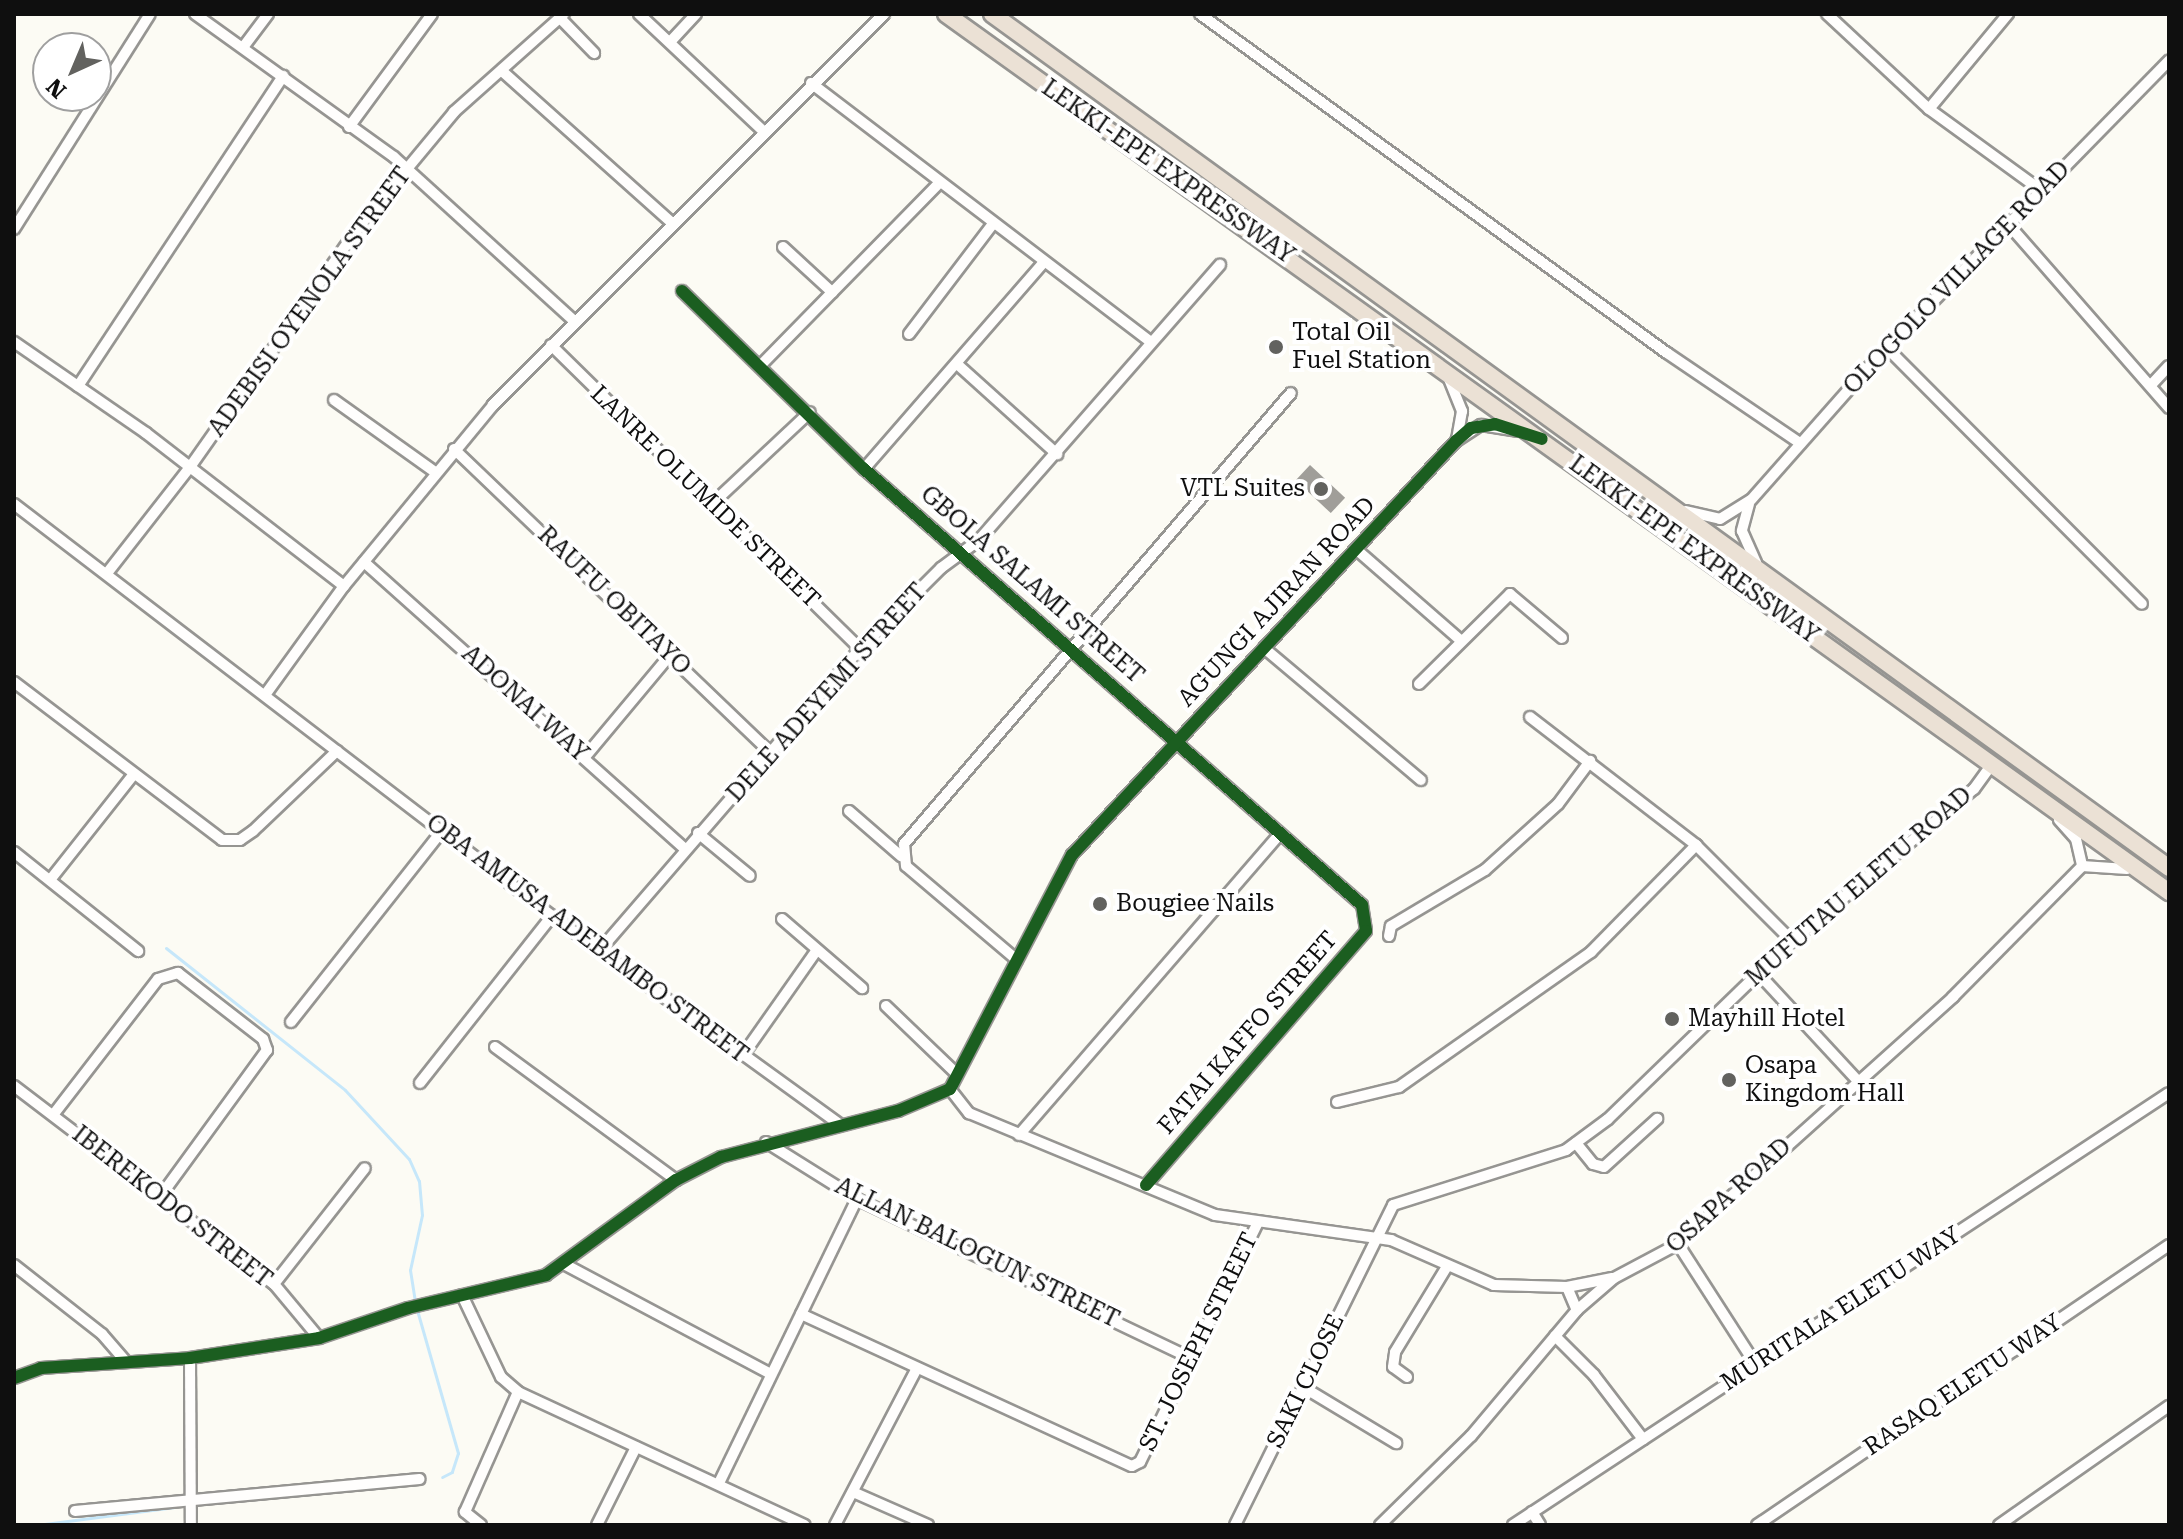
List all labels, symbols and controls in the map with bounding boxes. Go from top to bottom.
north arrow [32,32,112,112]
text: N [42,73,71,103]
street label: LEKKI-EPE EXPRESSWAY [1036,74,1300,270]
street label: OLOGOLO VILLAGE ROAD [1838,155,2076,401]
street label: ADEBISI OYENOLA STREET [203,162,417,442]
place label: Total Oil Fuel Station [1292,319,1431,375]
marker: Total Oil Fuel Station [1267,338,1285,356]
street label: LANRE OLUMIDE STREET [584,380,826,614]
street label: LEKKI-EPE EXPRESSWAY [1563,450,1825,650]
place label: VTL Suites [1180,475,1305,503]
street label: GBOLA SALAMI STREET [914,480,1150,690]
marker: VTL Suites [1312,480,1330,498]
street label: AGUNGI AJIRAN ROAD [1172,491,1382,713]
street label: RAUFU OBITAYO [532,521,696,681]
street label: DELE ADEYEMI STREET [721,578,933,808]
street label: ADONAI WAY [456,640,594,768]
street label: MUFUTAU ELETU ROAD [1740,781,1978,993]
street label: OBA AMUSA ADEBAMBO STREET [420,809,754,1069]
place label: Bougiee Nails [1116,890,1274,918]
marker: Bougiee Nails [1091,895,1109,913]
street label: FATAI KAFFO STREET [1152,926,1344,1140]
place label: Mayhill Hotel [1688,1005,1845,1033]
marker: Mayhill Hotel [1663,1010,1681,1028]
place label: Osapa Kingdom Hall [1745,1052,1904,1108]
marker: Osapa Kingdom Hall [1720,1071,1738,1089]
street label: IBEREKODO STREET [66,1120,278,1294]
street label: OSAPA ROAD [1661,1132,1797,1260]
street label: ALLAN BALOGUN STREET [830,1172,1124,1334]
street label: MURITALA ELETU WAY [1716,1221,1966,1397]
street label: ST. JOSEPH STREET [1134,1228,1264,1456]
street label: RASAQ ELETU WAY [1859,1308,2067,1462]
street label: SAKI CLOSE [1261,1309,1351,1453]

